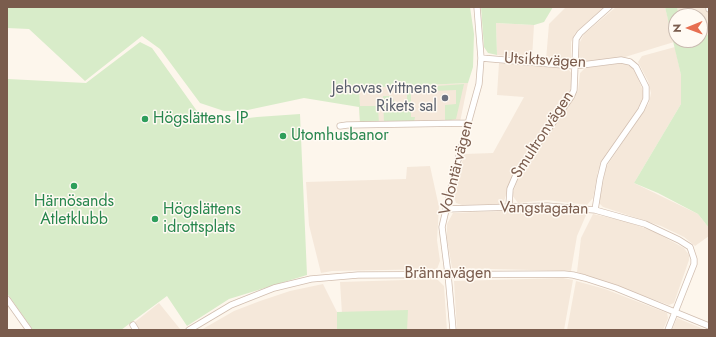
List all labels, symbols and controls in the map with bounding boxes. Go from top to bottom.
north arrow [668,8,708,48]
text: N [669,24,685,33]
street label: Utsiktsvägen [503,49,587,73]
place label: Jehovas vittnens Rikets sal [332,79,437,117]
street label: Smultronvägen [508,88,578,182]
marker: Jehovas vittnens Rikets sal [440,93,450,103]
place label: Högslättens IP [153,109,248,129]
marker: Högslättens IP [140,114,150,124]
street label: Volontärvägen [436,119,478,217]
place label: Utomhusbanor [291,126,389,146]
marker: Utomhusbanor [278,131,288,141]
marker: Härnösands Atletklubb [69,181,79,191]
place label: Härnösands Atletklubb [34,192,114,230]
street label: Vangstagatan [499,199,589,219]
place label: Högslättens idrottsplats [163,200,241,238]
marker: Högslättens idrottsplats [150,214,160,224]
street label: Brännavägen [404,264,492,284]

